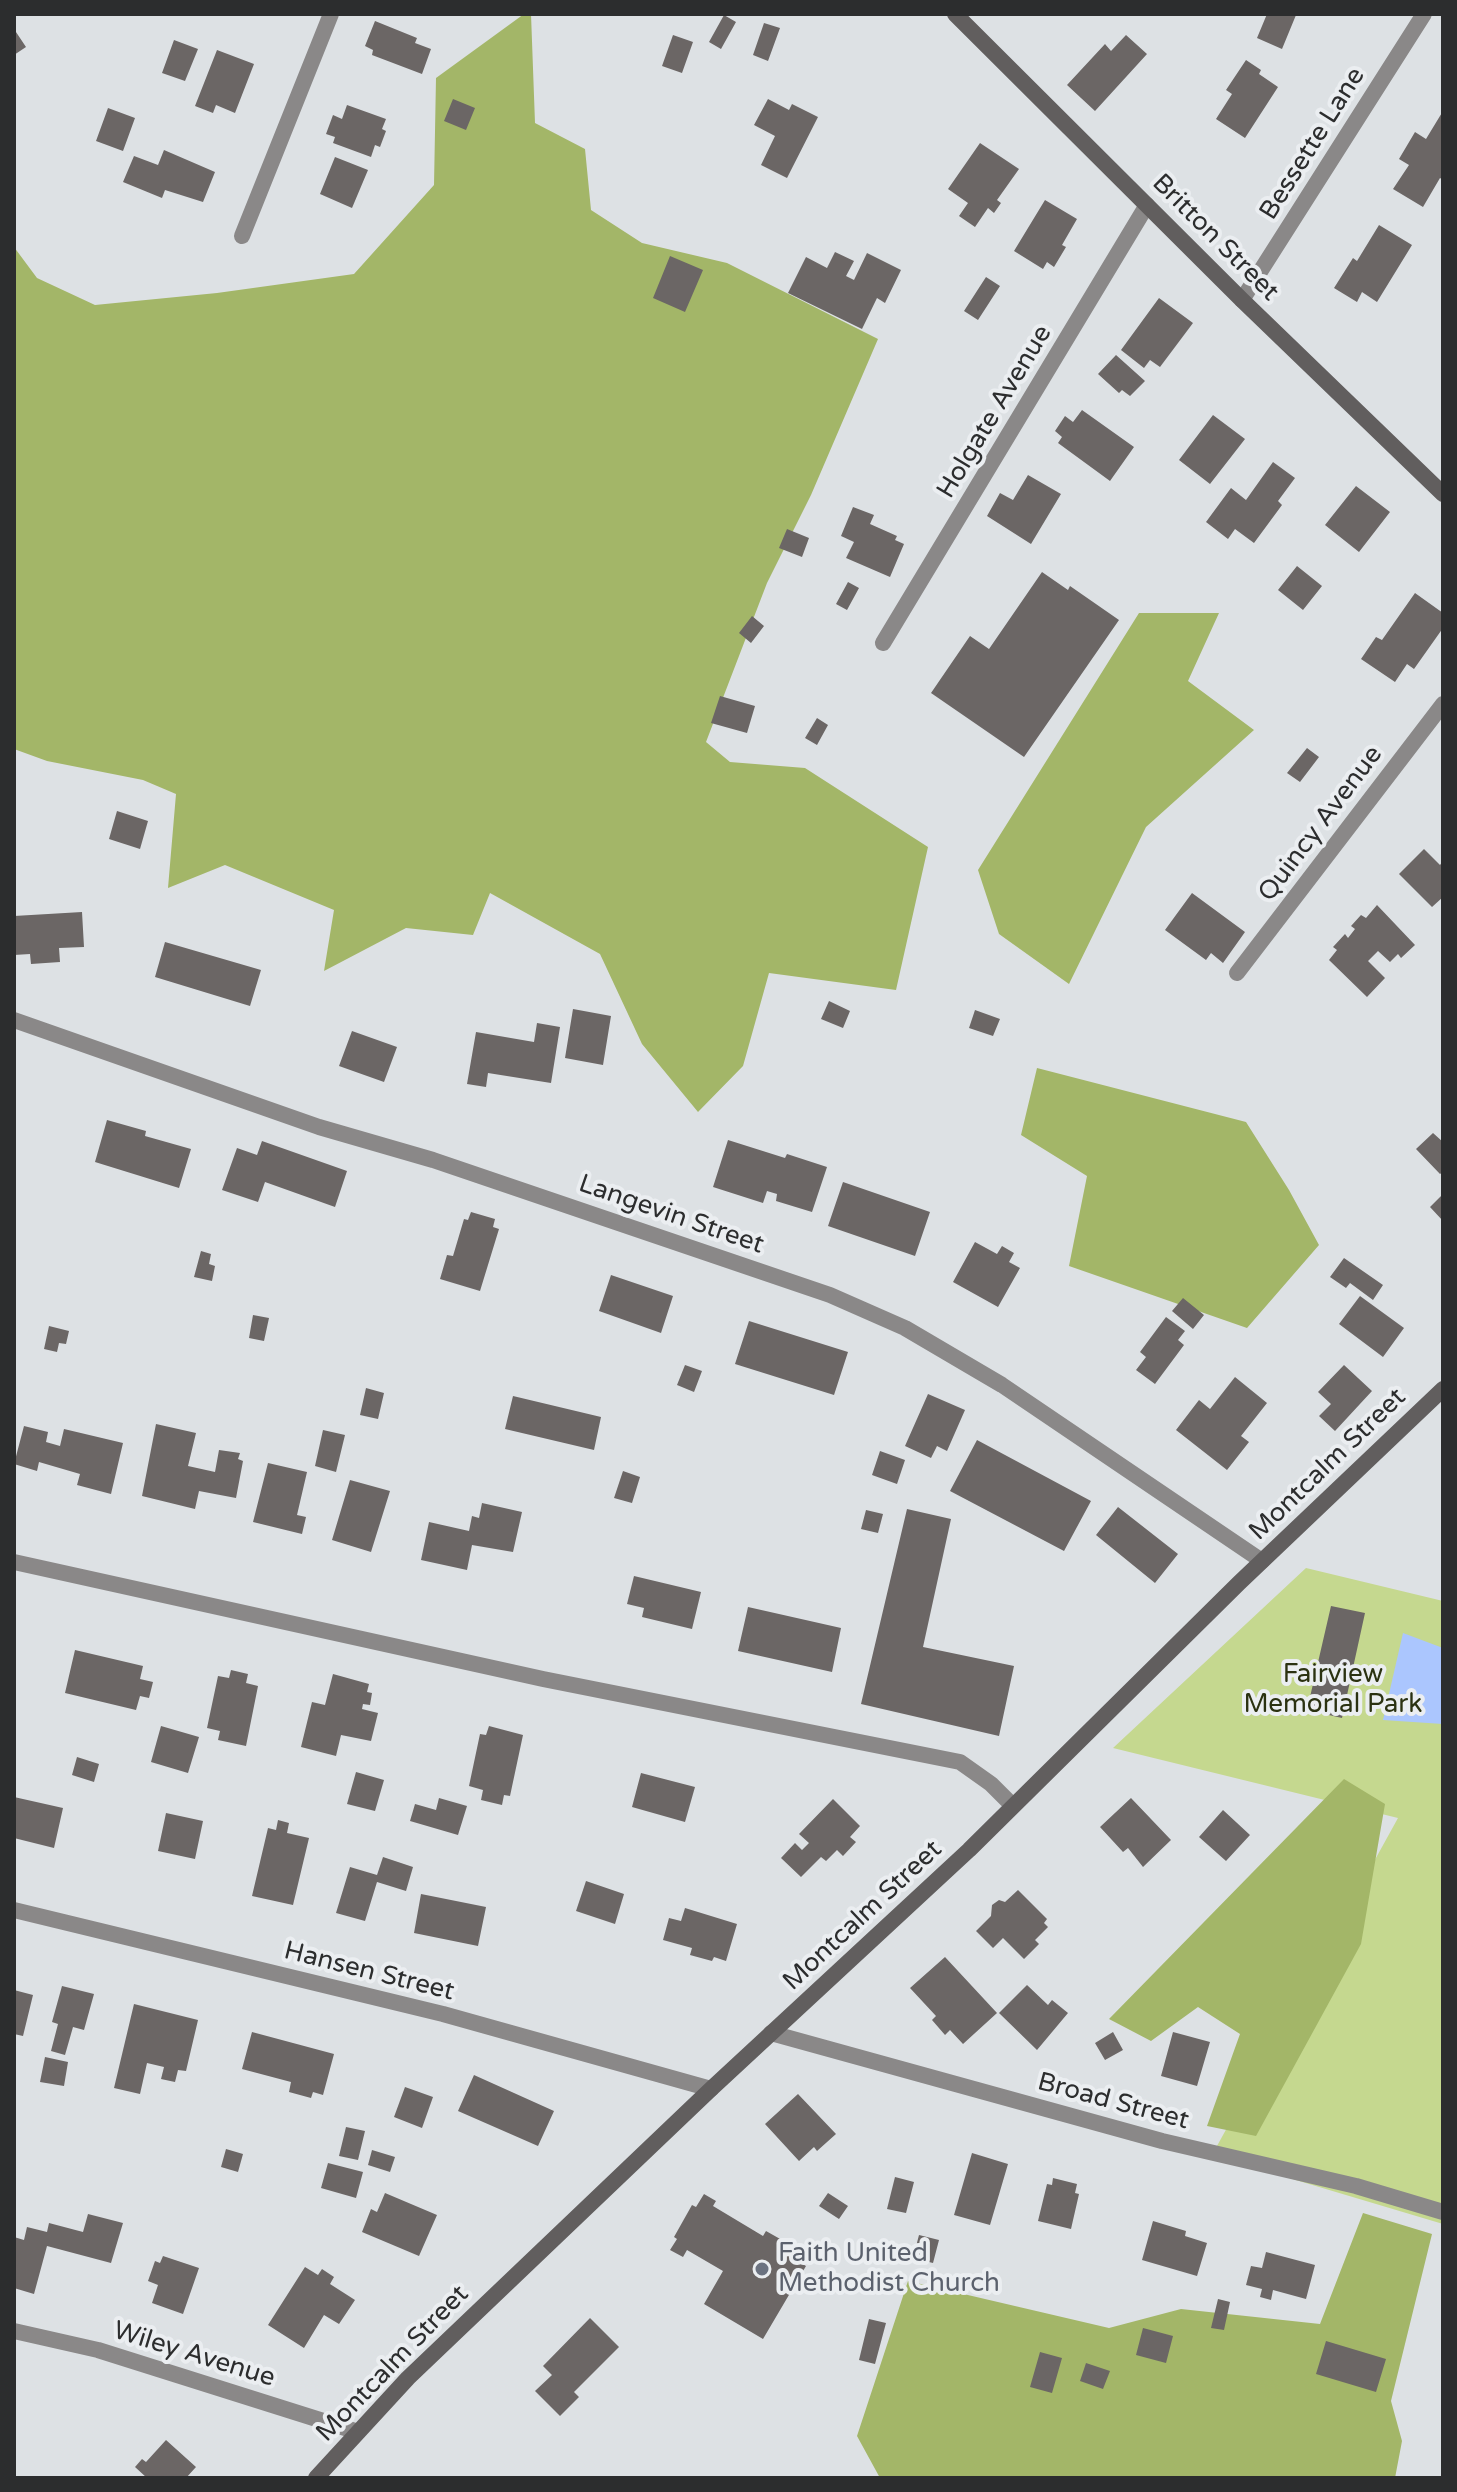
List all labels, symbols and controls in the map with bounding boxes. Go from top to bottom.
street label: Bessette Lane [1254,62,1372,226]
street label: Britton Street [1145,168,1285,308]
street label: Holgate Avenue [931,320,1059,504]
street label: Quincy Avenue [1252,740,1390,908]
street label: Langevin Street [574,1169,768,1261]
street label: Montcalm Street [1243,1382,1413,1548]
park label: Fairview Memorial Park [1244,1659,1422,1720]
street label: Montcalm Street [777,1834,949,1998]
street label: Hansen Street [281,1936,457,2008]
street label: Broad Street [1034,2067,1192,2137]
place label: Faith United Methodist Church [778,2238,1000,2300]
marker: Faith United Methodist Church [753,2260,771,2278]
street label: Montcalm Street [310,2279,476,2449]
street label: Wiley Avenue [109,2316,279,2394]

